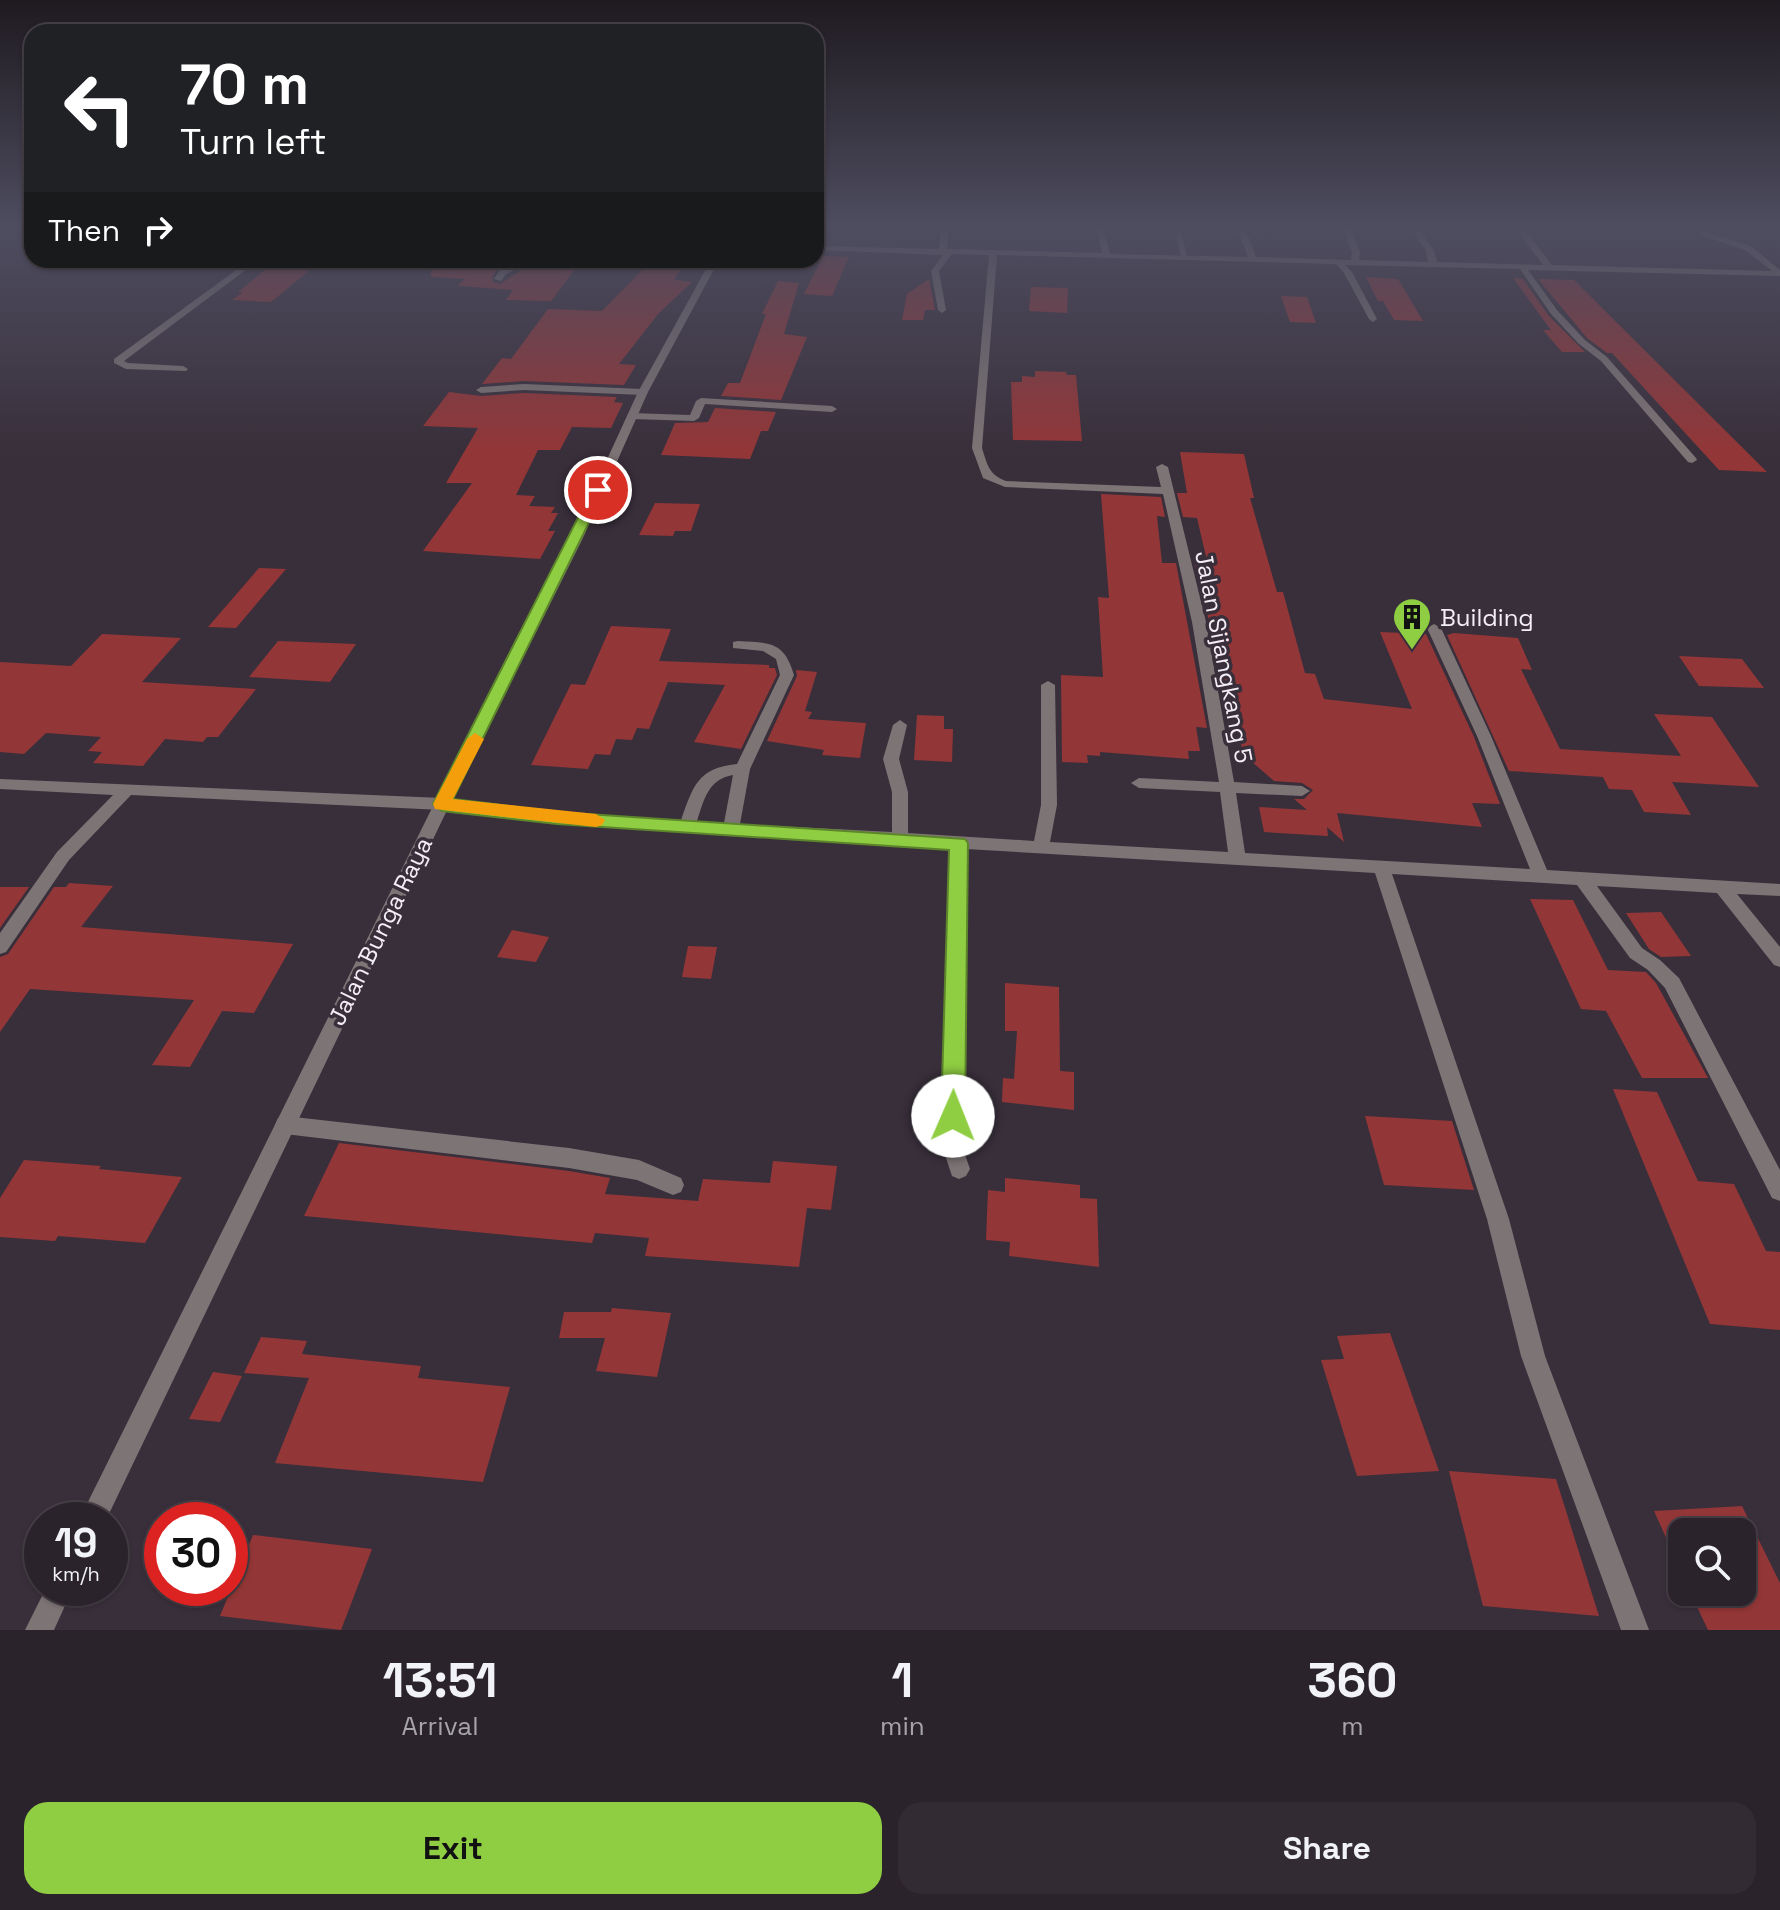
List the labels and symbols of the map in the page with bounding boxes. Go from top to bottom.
pin [564,456,632,524]
street label: Jalan Sijangkang 5 [1188,548,1260,766]
building icon: Building [1391,596,1433,651]
place label: Building [1440,602,1534,633]
street label: Jalan Bunga Raya [321,832,439,1030]
position arrow [911,1074,995,1158]
speed limit sign: 30 [144,1502,248,1606]

